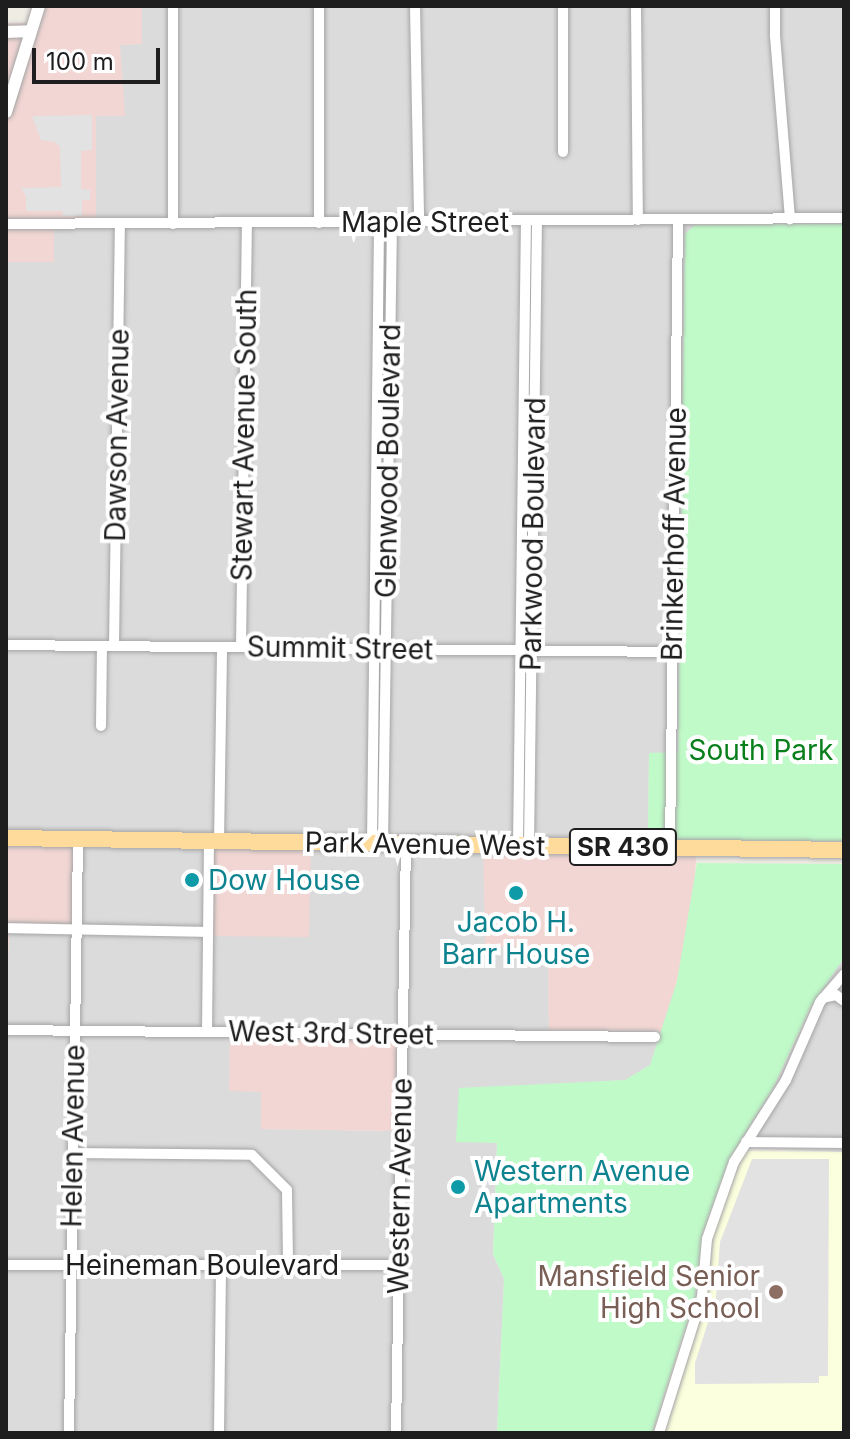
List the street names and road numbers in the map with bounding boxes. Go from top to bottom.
street label: Maple Street [341,205,509,239]
street label: Stewart Avenue South [225,288,263,582]
street label: Glenwood Boulevard [369,324,407,598]
street label: Dawson Avenue [98,328,136,542]
street label: Parkwood Boulevard [514,397,552,671]
street label: Brinkerhoff Avenue [655,407,693,661]
street label: Summit Street [247,630,433,666]
street label: Park Avenue West [304,825,546,863]
road number: SR 430 [567,825,679,869]
street label: West 3rd Street [228,1014,434,1052]
street label: Helen Avenue [55,1044,91,1228]
street label: Western Avenue [381,1078,419,1294]
street label: Heineman Boulevard [65,1248,339,1282]

